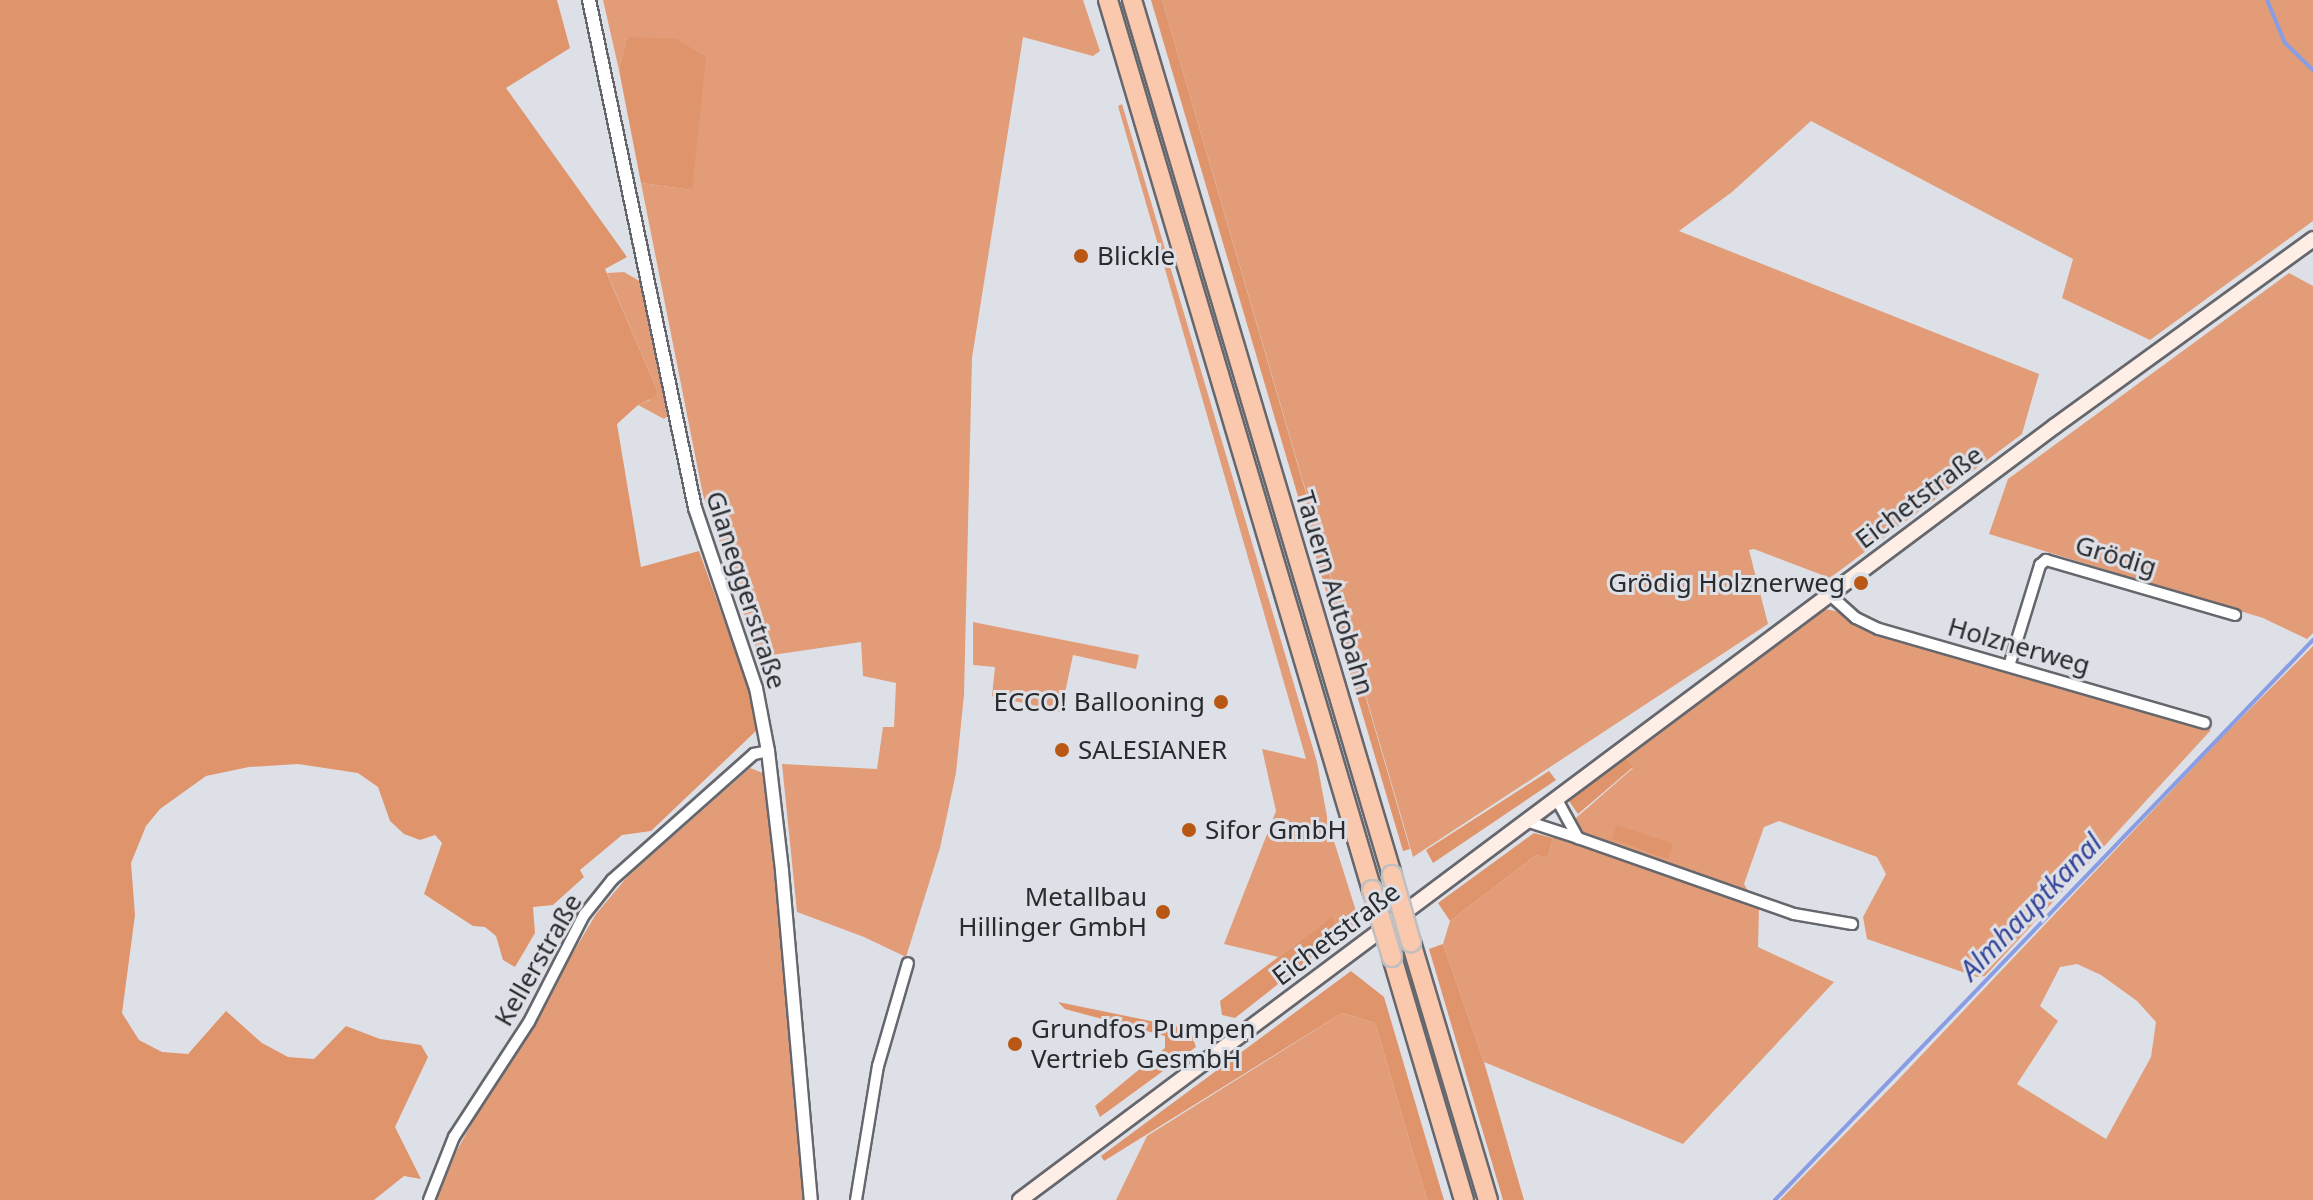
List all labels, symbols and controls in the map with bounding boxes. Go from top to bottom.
place label: Blickle [1097,240,1175,272]
marker: Blickle [1072,247,1090,265]
street label: Eichetstraße [1849,439,1989,555]
street label: Glaneggerstraße [699,487,793,693]
street label: Tauern Autobahn [1289,487,1381,699]
street label: Grödig [2071,529,2161,583]
place label: Grödig Holznerweg [1608,567,1845,599]
marker: Grödig Holznerweg [1852,574,1870,592]
street label: Holznerweg [1944,611,2094,681]
place label: ECCO! Ballooning [993,686,1205,718]
marker: ECCO! Ballooning [1212,693,1230,711]
place label: SALESIANER [1078,734,1227,766]
marker: SALESIANER [1053,741,1071,759]
place label: Sifor GmbH [1205,814,1347,846]
marker: Sifor GmbH [1180,821,1198,839]
water label: Almhauptkanal [1952,826,2108,986]
street label: Eichetstraße [1266,876,1406,992]
place label: Metallbau Hillinger GmbH [958,881,1147,942]
street label: Kellerstraße [488,888,588,1032]
marker: Metallbau Hillinger GmbH [1154,903,1172,921]
place label: Grundfos Pumpen Vertrieb GesmbH [1031,1013,1256,1074]
marker: Grundfos Pumpen Vertrieb GesmbH [1006,1035,1024,1053]

